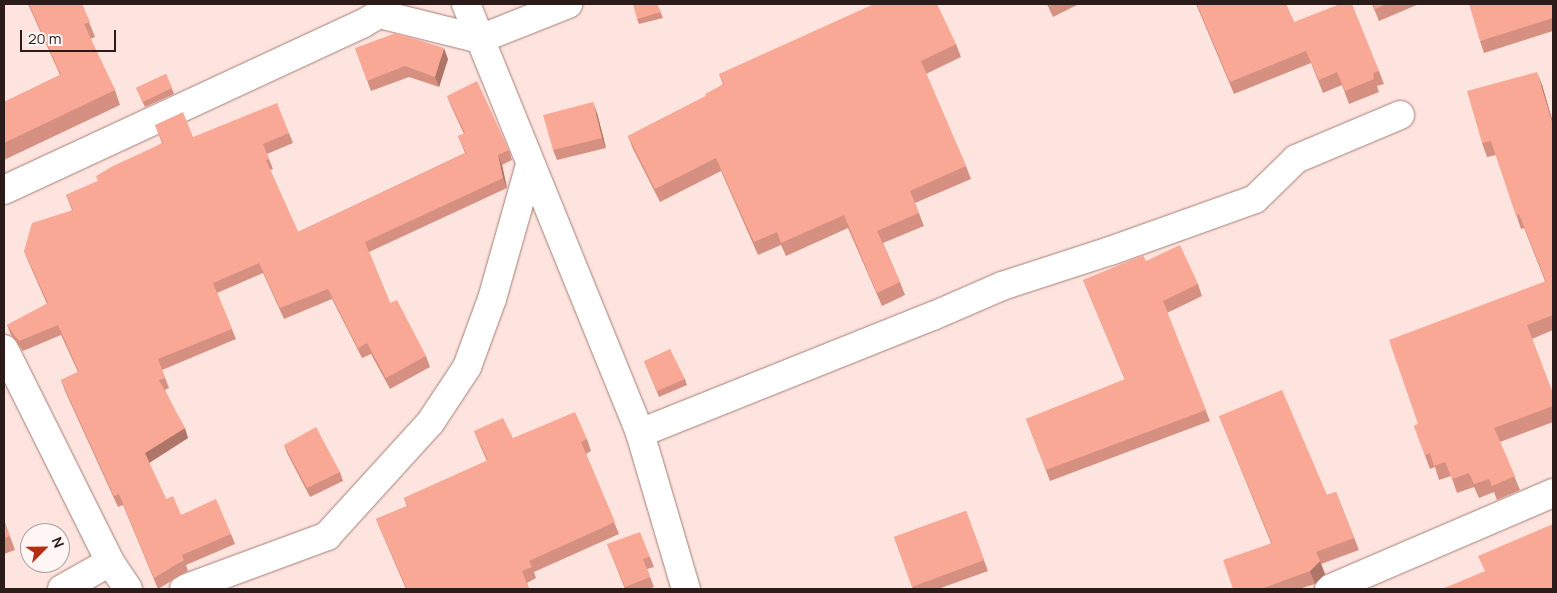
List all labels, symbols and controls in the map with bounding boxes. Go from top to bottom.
scale bar [22,20,119,52]
text: 20 m [28,28,61,49]
north arrow [20,523,70,573]
text: N [48,534,69,551]

